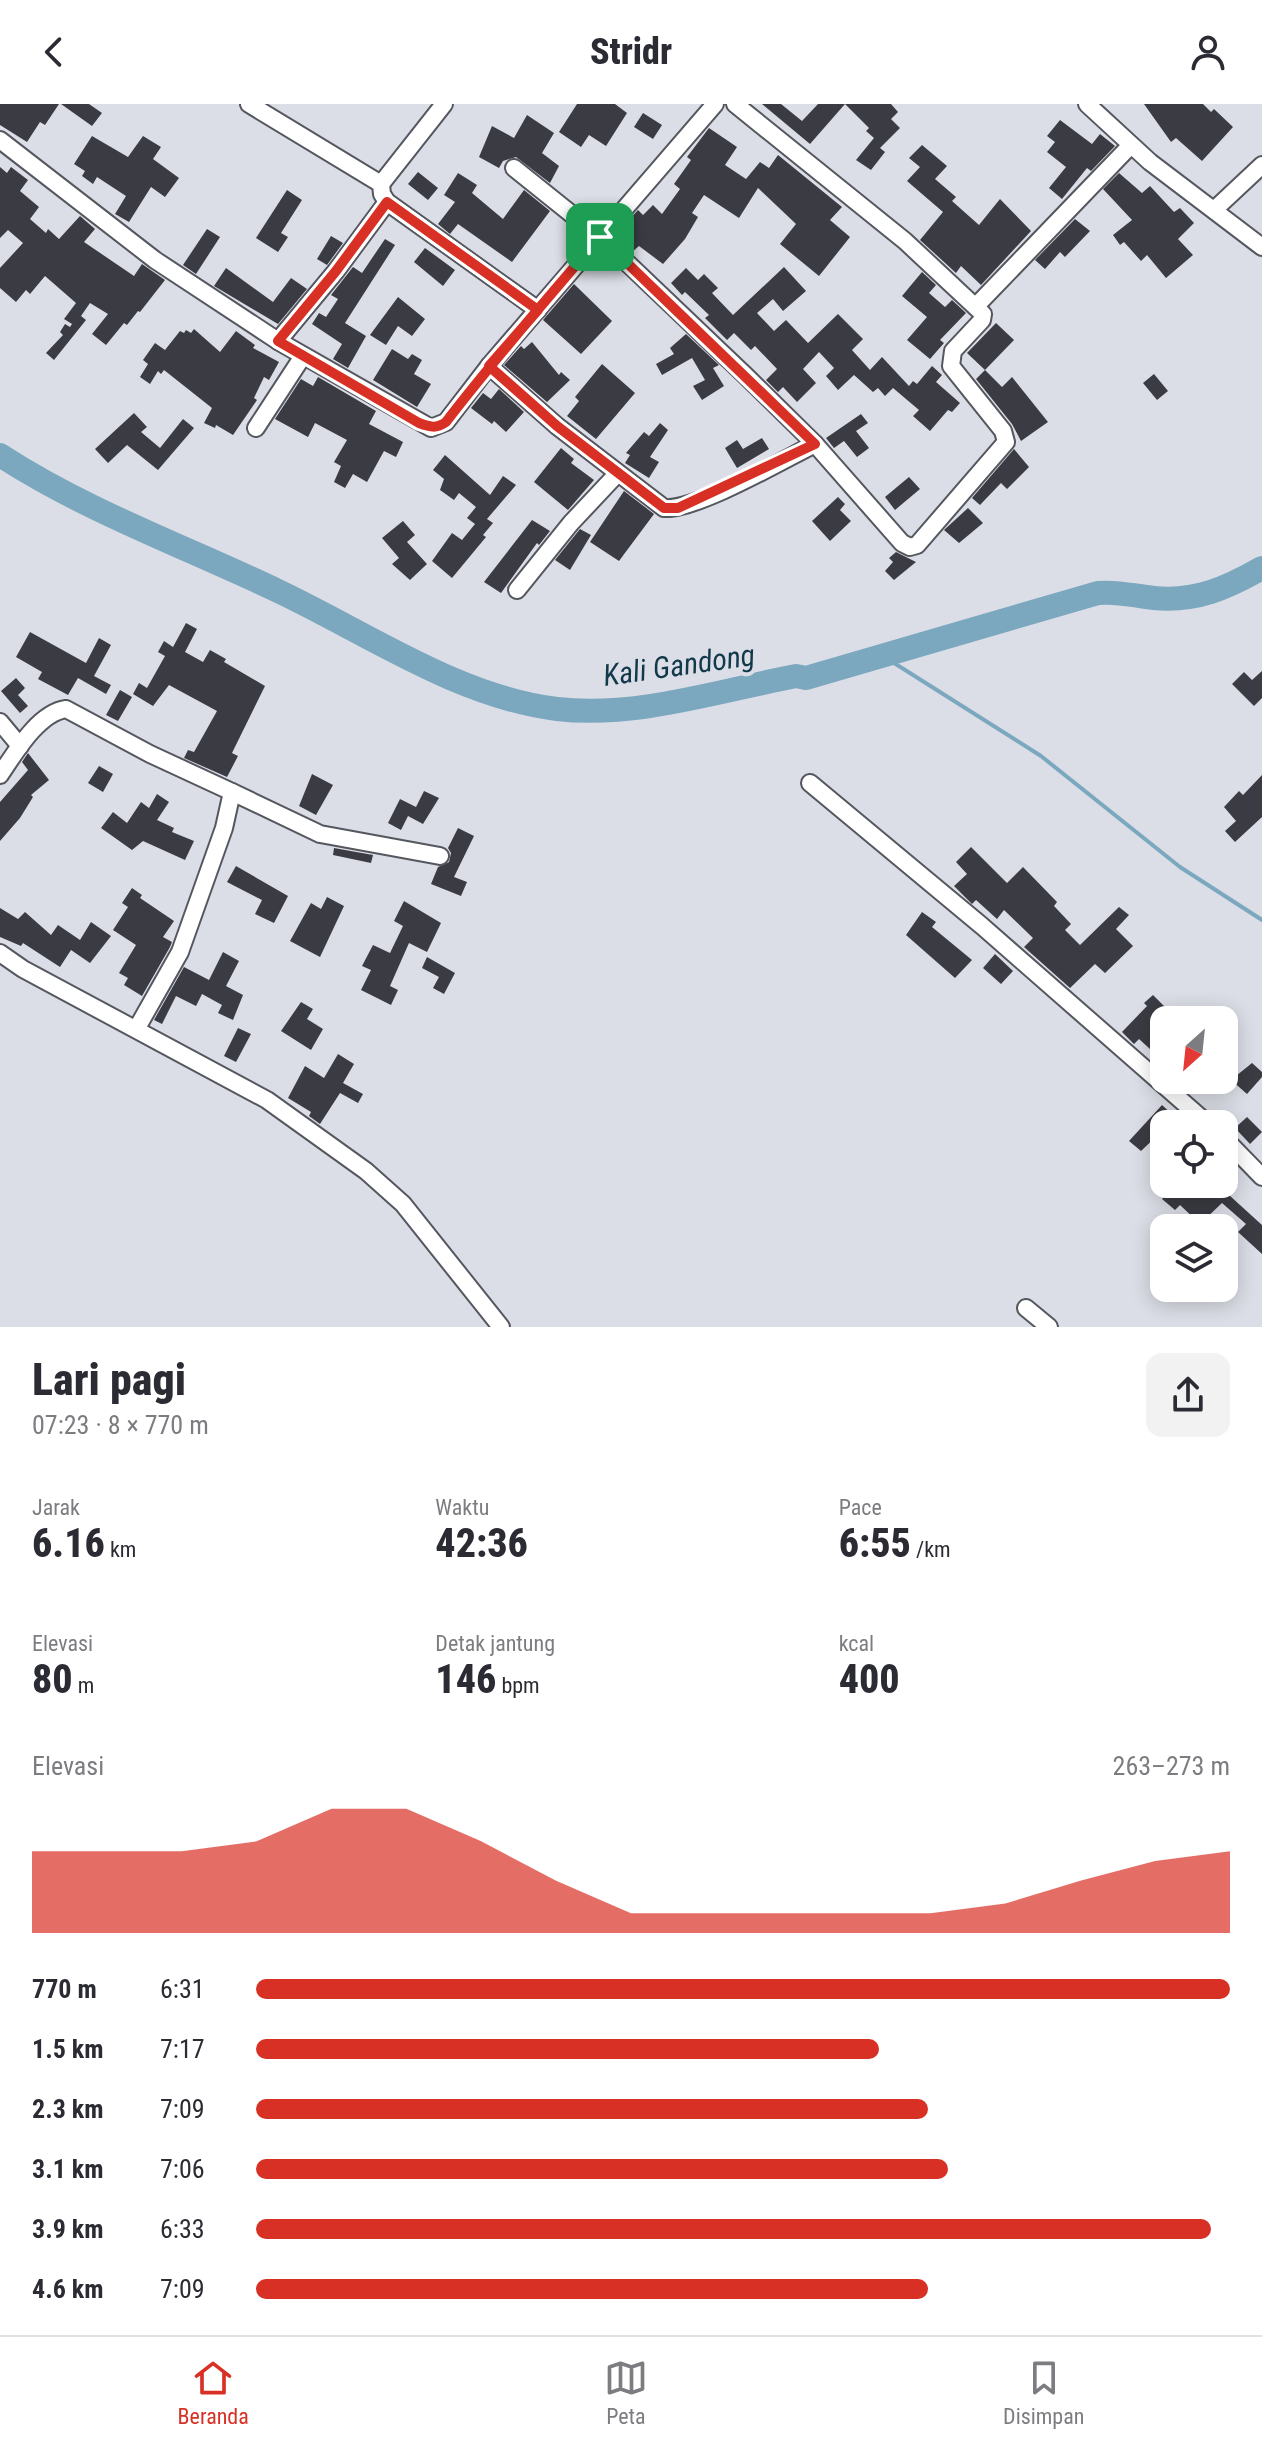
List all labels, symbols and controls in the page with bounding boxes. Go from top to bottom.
icon: back [32,30,76,74]
icon: person [1186,30,1230,74]
text: Stridr [590,31,672,73]
pin [566,203,634,271]
icon: arrive [578,215,622,259]
water label: Kali Gandong [601,637,757,693]
north arrow [1150,1006,1238,1094]
map controls [1150,1006,1238,1302]
button: locate [1150,1110,1238,1198]
button: layers [1150,1214,1238,1302]
button: share [1146,1353,1230,1437]
text: Lari pagi [32,1354,186,1406]
text: 07:23 · 8 × 770 m [32,1410,209,1440]
text: Jarak [32,1495,80,1520]
text: Waktu [435,1495,489,1520]
text: Pace [839,1495,882,1520]
text: 6.16 [32,1520,105,1567]
text: 42:36 [435,1520,528,1567]
text: 6:55 [839,1520,911,1567]
text: km [105,1537,136,1562]
text: /km [911,1537,951,1562]
text: Elevasi [32,1631,93,1656]
text: Detak jantung [435,1631,555,1656]
text: kcal [839,1631,874,1656]
text: 80 [32,1656,73,1703]
text: 146 [435,1656,496,1703]
text: 400 [839,1656,900,1703]
text: m [73,1673,94,1698]
text: bpm [496,1673,540,1698]
text: Elevasi [32,1751,104,1781]
text: 263–273 m [1113,1751,1230,1781]
text: 770 m [32,1974,97,2004]
text: 6:31 [160,1974,205,2004]
text: 1.5 km [32,2034,104,2064]
text: 7:17 [160,2034,205,2064]
text: 2.3 km [32,2094,104,2124]
text: 7:09 [160,2094,205,2124]
text: 3.1 km [32,2154,104,2184]
text: 7:06 [160,2154,205,2184]
text: 3.9 km [32,2214,104,2244]
text: 6:33 [160,2214,205,2244]
text: 4.6 km [32,2274,104,2304]
text: 7:09 [160,2274,205,2304]
tab: Beranda [178,2356,249,2429]
tab: Peta [604,2356,648,2429]
tab: Disimpan [1003,2356,1084,2429]

